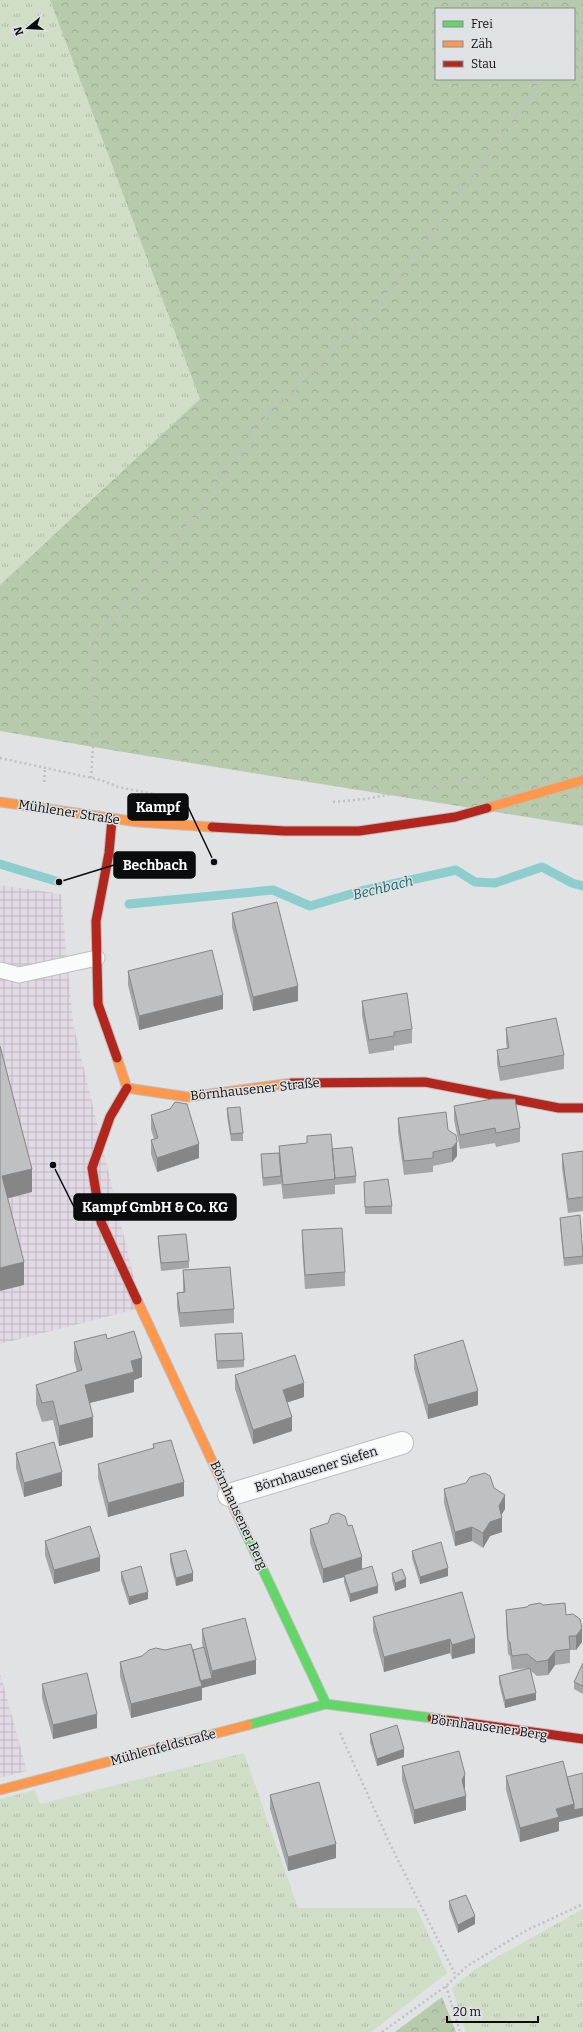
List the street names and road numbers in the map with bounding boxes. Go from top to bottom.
street label: Mühlener Straße [17,797,121,827]
street label: Börnhausener Straße [190,1075,320,1103]
street label: Börnhausener Siefen [253,1443,380,1495]
street label: Börnhausener Berg [207,1458,271,1572]
street label: Börnhausener Berg [430,1711,548,1743]
street label: Mühlenfeldstraße [109,1726,217,1768]

